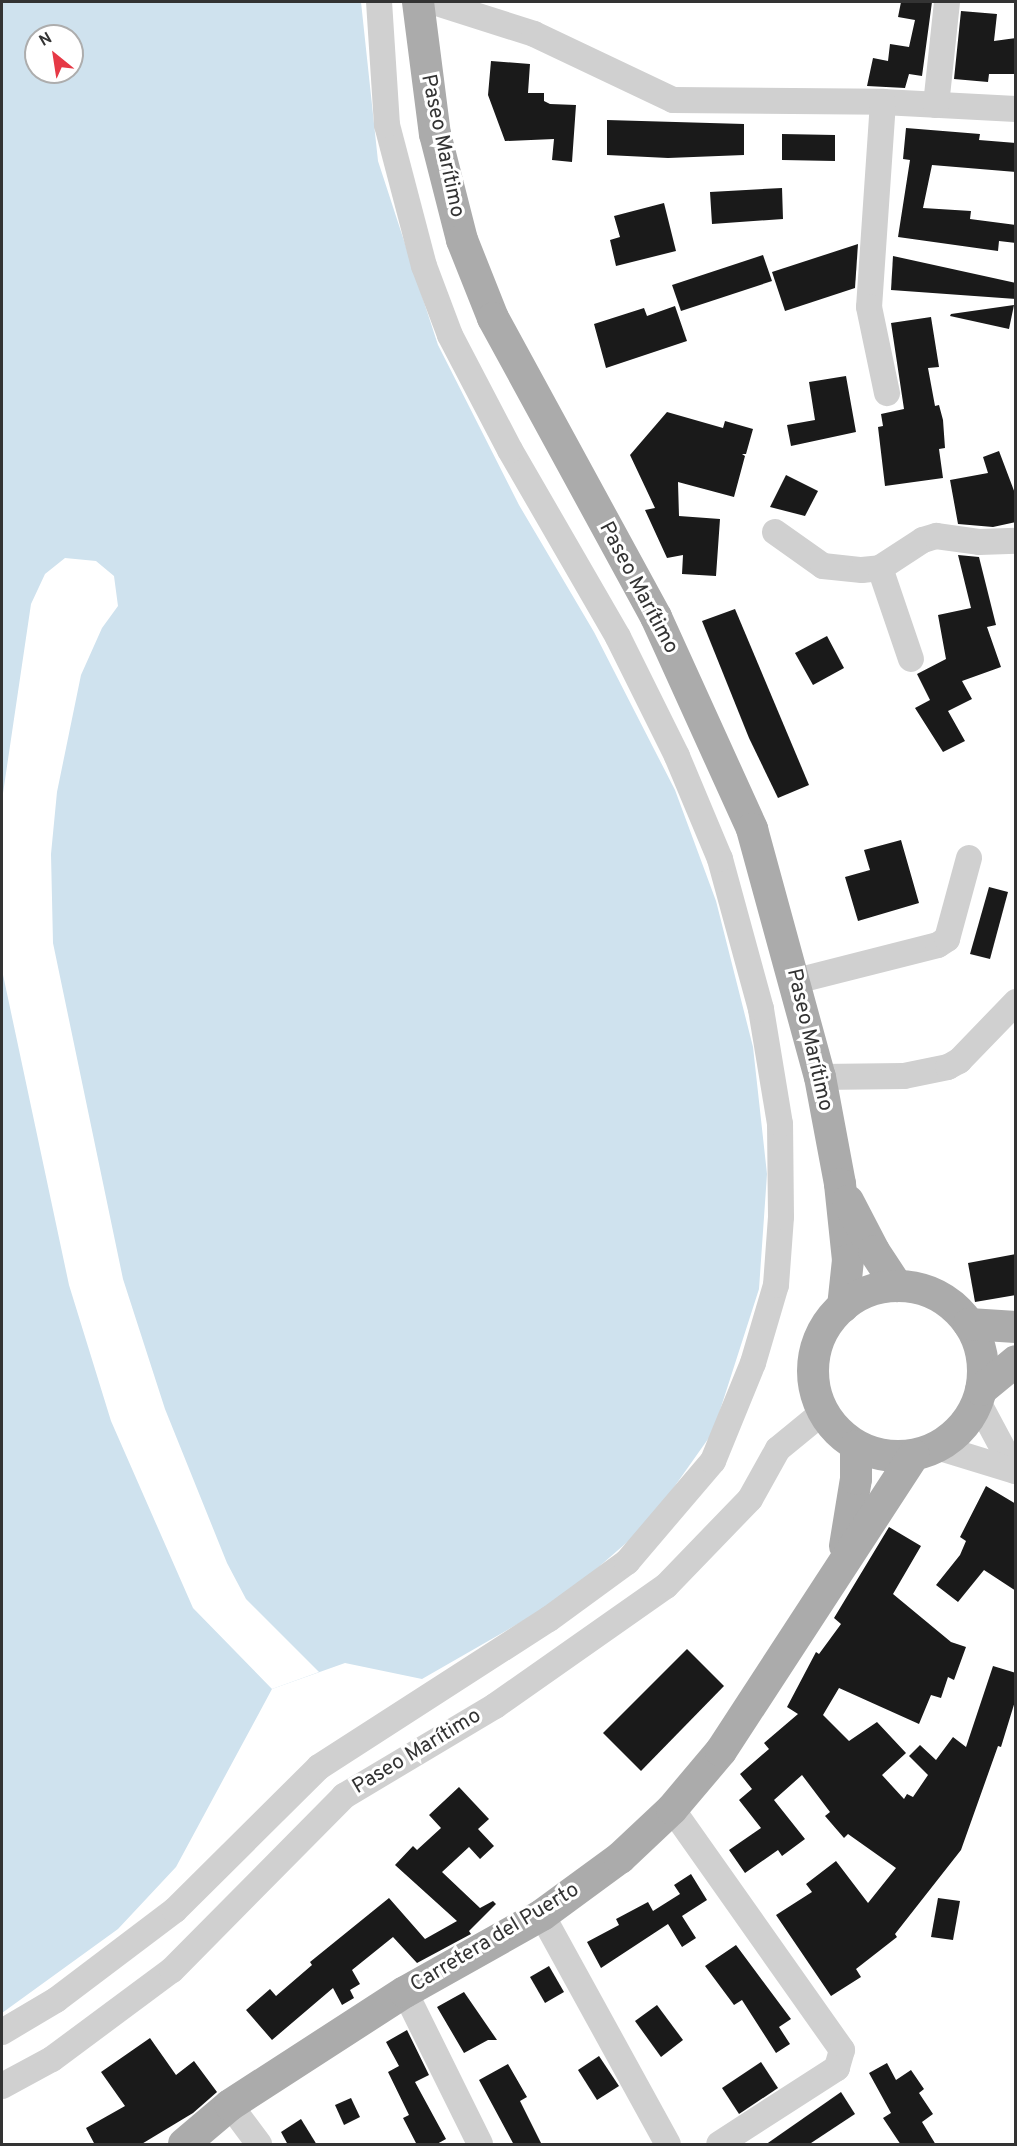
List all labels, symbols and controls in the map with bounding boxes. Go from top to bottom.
north arrow [24,24,84,84]
text: N [36,29,56,52]
street label: Paseo Marítimo [415,72,469,220]
street label: Paseo Marítimo [593,518,683,658]
street label: Paseo Marítimo [780,966,838,1114]
street label: Paseo Marítimo [348,1704,486,1800]
street label: Carretera del Puerto [406,1878,584,1998]

